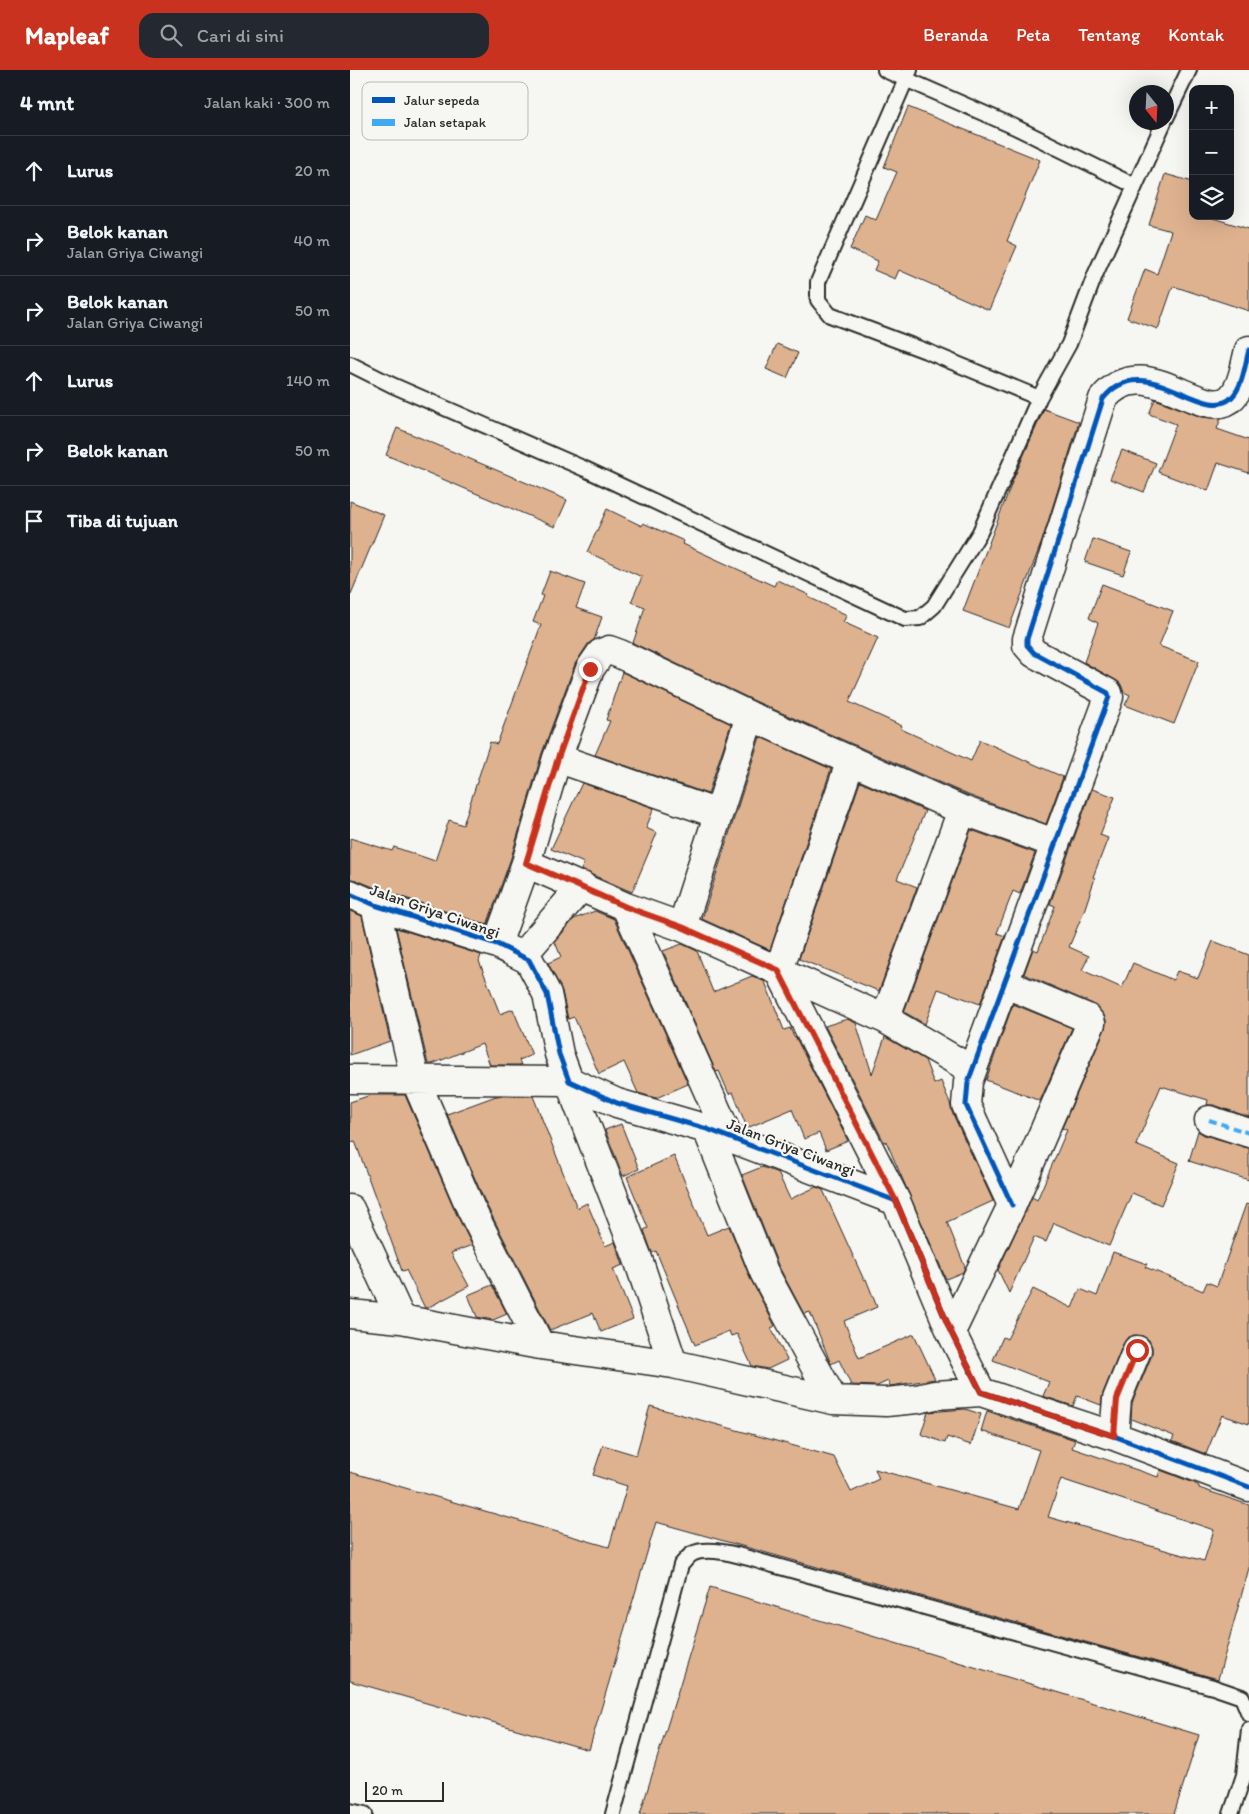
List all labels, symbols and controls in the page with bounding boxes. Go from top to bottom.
search box [139,13,489,58]
text: Mapleaf [25,21,109,50]
icon: search [157,21,185,49]
text: Cari di sini [197,24,284,47]
text: Beranda [923,24,988,46]
text: Peta [1016,24,1050,46]
text: Tentang [1078,24,1140,46]
text: Kontak [1168,24,1224,46]
legend [362,82,528,140]
north arrow [1129,85,1174,130]
map controls [1189,85,1234,220]
button: + [1189,85,1234,130]
text: 4 mnt [20,90,74,115]
text: Jalur sepeda [404,92,479,109]
text: Jalan kaki · 300 m [204,93,330,112]
text: Jalan setapak [404,114,487,131]
button: − [1189,130,1234,175]
icon: ahead [20,157,48,185]
text: Lurus [67,159,113,182]
text: 20 m [295,161,330,180]
button: layers [1189,175,1234,220]
text: Belok kanan [67,220,168,243]
icon: right [20,227,48,255]
text: 40 m [293,231,330,250]
text: Jalan Griya Ciwangi [67,243,203,262]
text: Belok kanan [67,290,168,313]
icon: right [20,297,48,325]
text: 50 m [295,301,330,320]
text: Jalan Griya Ciwangi [67,313,203,332]
icon: ahead [20,367,48,395]
text: Lurus [67,369,113,392]
text: 140 m [286,371,330,390]
icon: right [20,437,48,465]
text: Belok kanan [67,439,168,462]
text: 50 m [295,441,330,460]
icon: arrive [20,507,48,535]
text: Tiba di tujuan [67,509,178,532]
route end [579,658,602,681]
street label: Jalan Griya Ciwangi [368,880,502,942]
street label: Jalan Griya Ciwangi [724,1114,858,1180]
route start [1126,1339,1149,1362]
scale bar [365,1779,444,1802]
text: 20 m [372,1782,403,1799]

